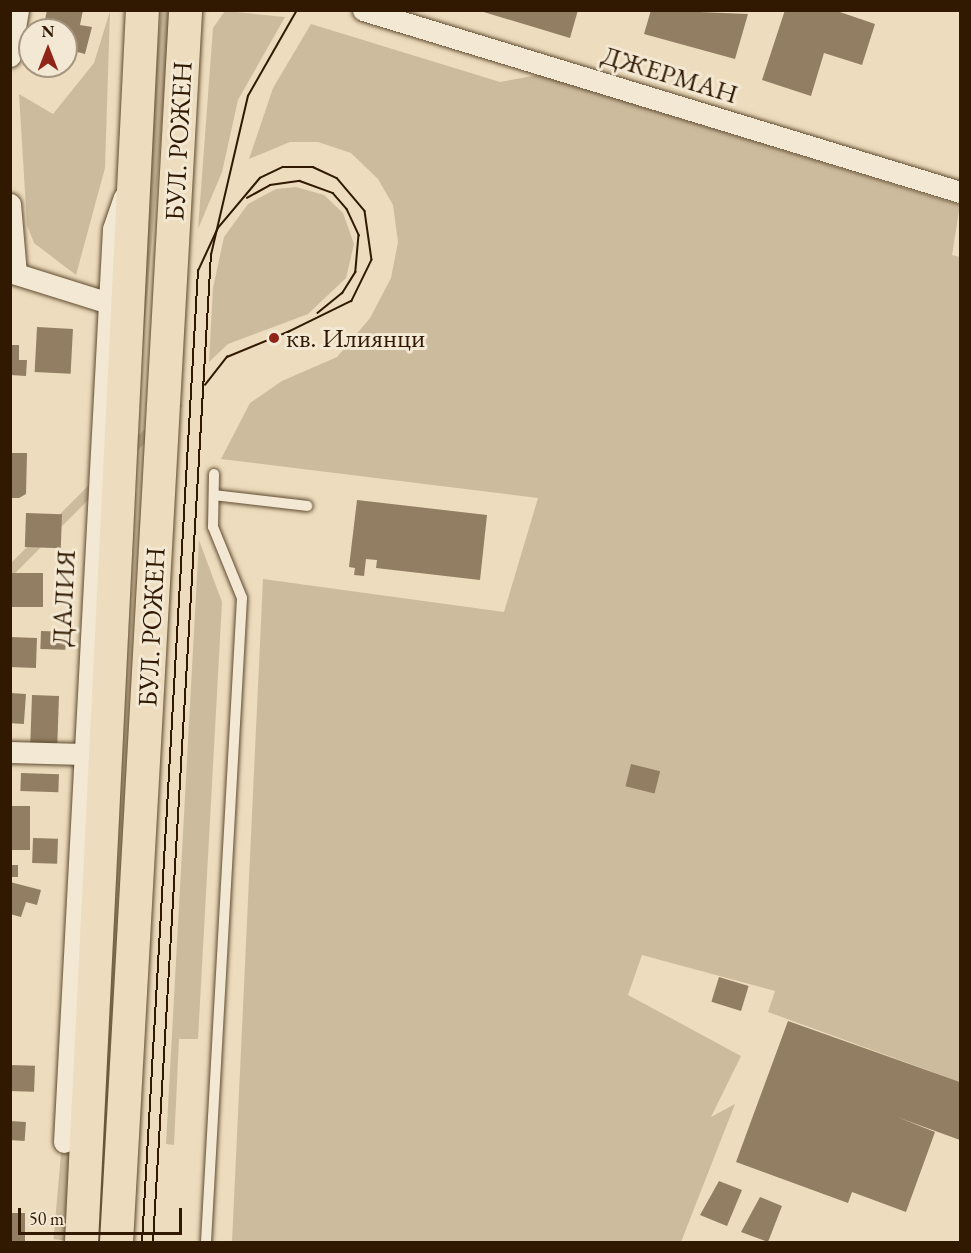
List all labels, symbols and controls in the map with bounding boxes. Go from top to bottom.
north arrow [18,18,78,78]
text: N [42,21,54,42]
street label: ДЖЕРМАН [598,38,742,110]
street label: БУЛ. РОЖЕН [158,60,198,222]
place label: кв. Илиянци [286,322,425,354]
marker: кв. Илиянци [267,331,281,345]
street label: БУЛ. РОЖЕН [131,546,171,708]
street label: ДАЛИЯ [44,549,82,647]
scale bar [21,1196,184,1234]
text: 50 m [29,1207,64,1230]

